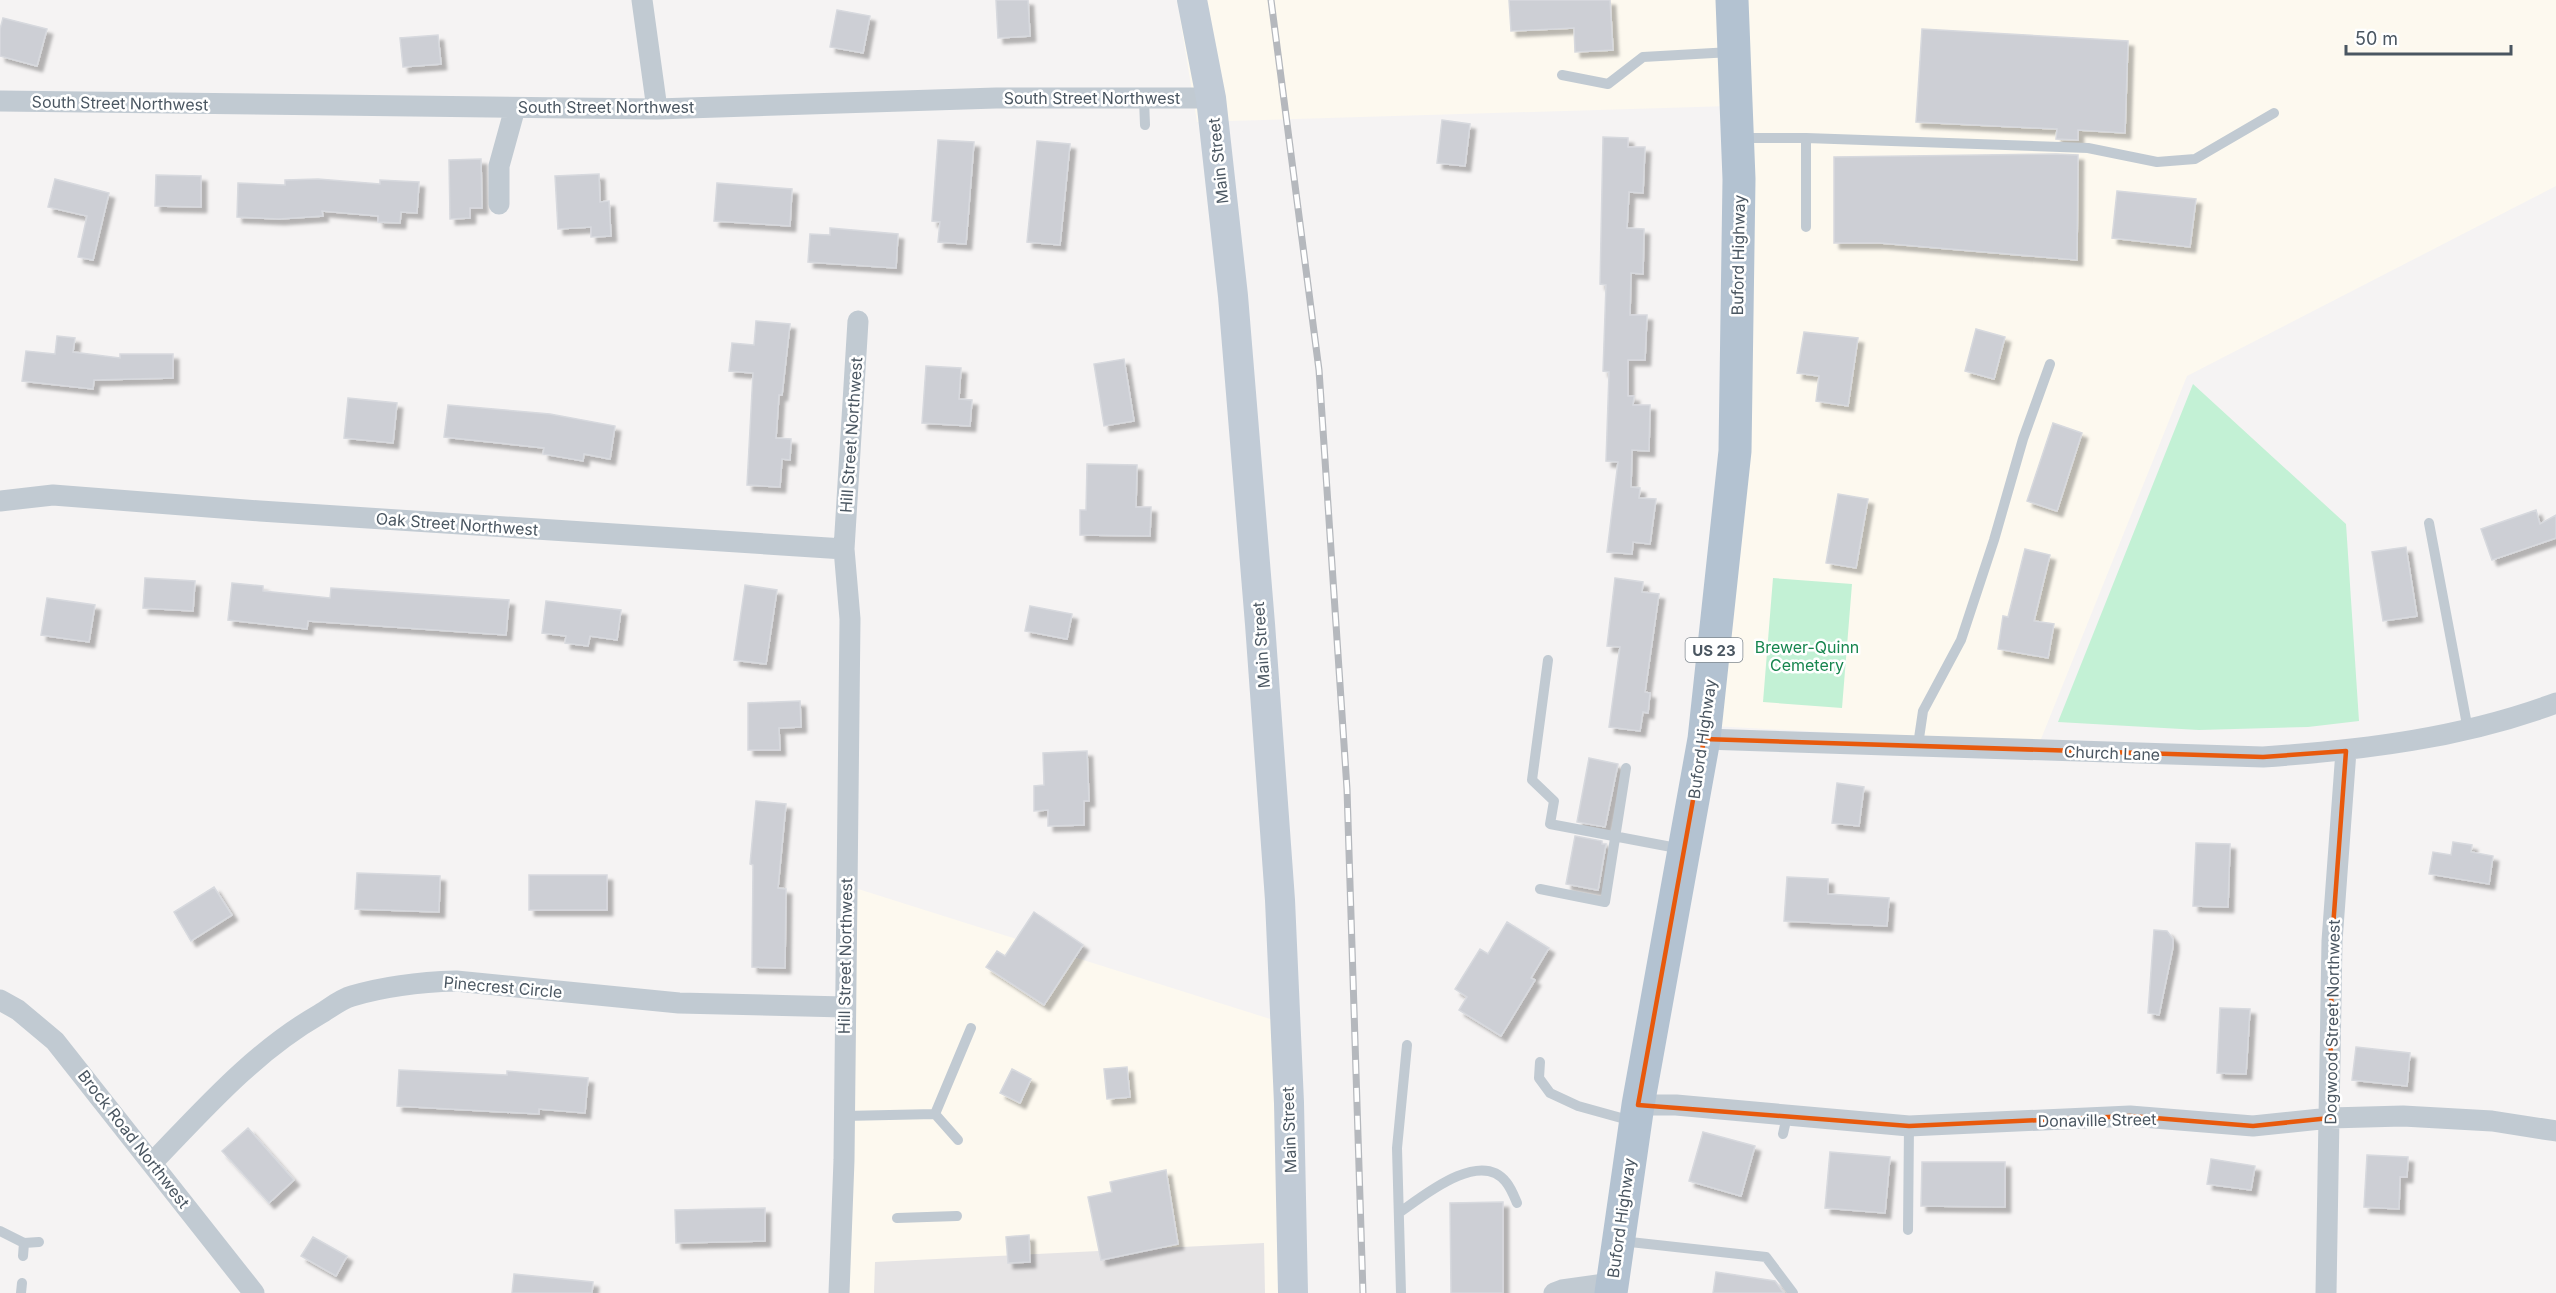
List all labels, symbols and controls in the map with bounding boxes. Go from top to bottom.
scale bar [2346,18,2511,56]
text: 50 m [2355,28,2398,49]
street label: South Street Northwest [1004,88,1180,108]
street label: South Street Northwest [32,91,208,115]
street label: South Street Northwest [518,97,694,117]
street label: Main Street [1204,117,1232,205]
street label: Buford Highway [1727,194,1749,316]
street label: Hill Street Northwest [836,356,866,514]
street label: Oak Street Northwest [375,508,539,540]
street label: Main Street [1248,601,1274,689]
park label: Brewer-Quinn Cemetery [1755,637,1859,675]
road number: US 23 [1686,638,1742,662]
street label: Buford Highway [1684,678,1720,800]
street label: Church Lane [2064,741,2160,765]
street label: Hill Street Northwest [834,878,856,1034]
street label: Dogwood Street Northwest [2320,919,2344,1125]
street label: Pinecrest Circle [443,972,563,1002]
street label: Brock Road Northwest [74,1066,194,1212]
street label: Main Street [1277,1086,1301,1174]
street label: Donaville Street [2037,1109,2157,1131]
street label: Buford Highway [1603,1157,1639,1279]

